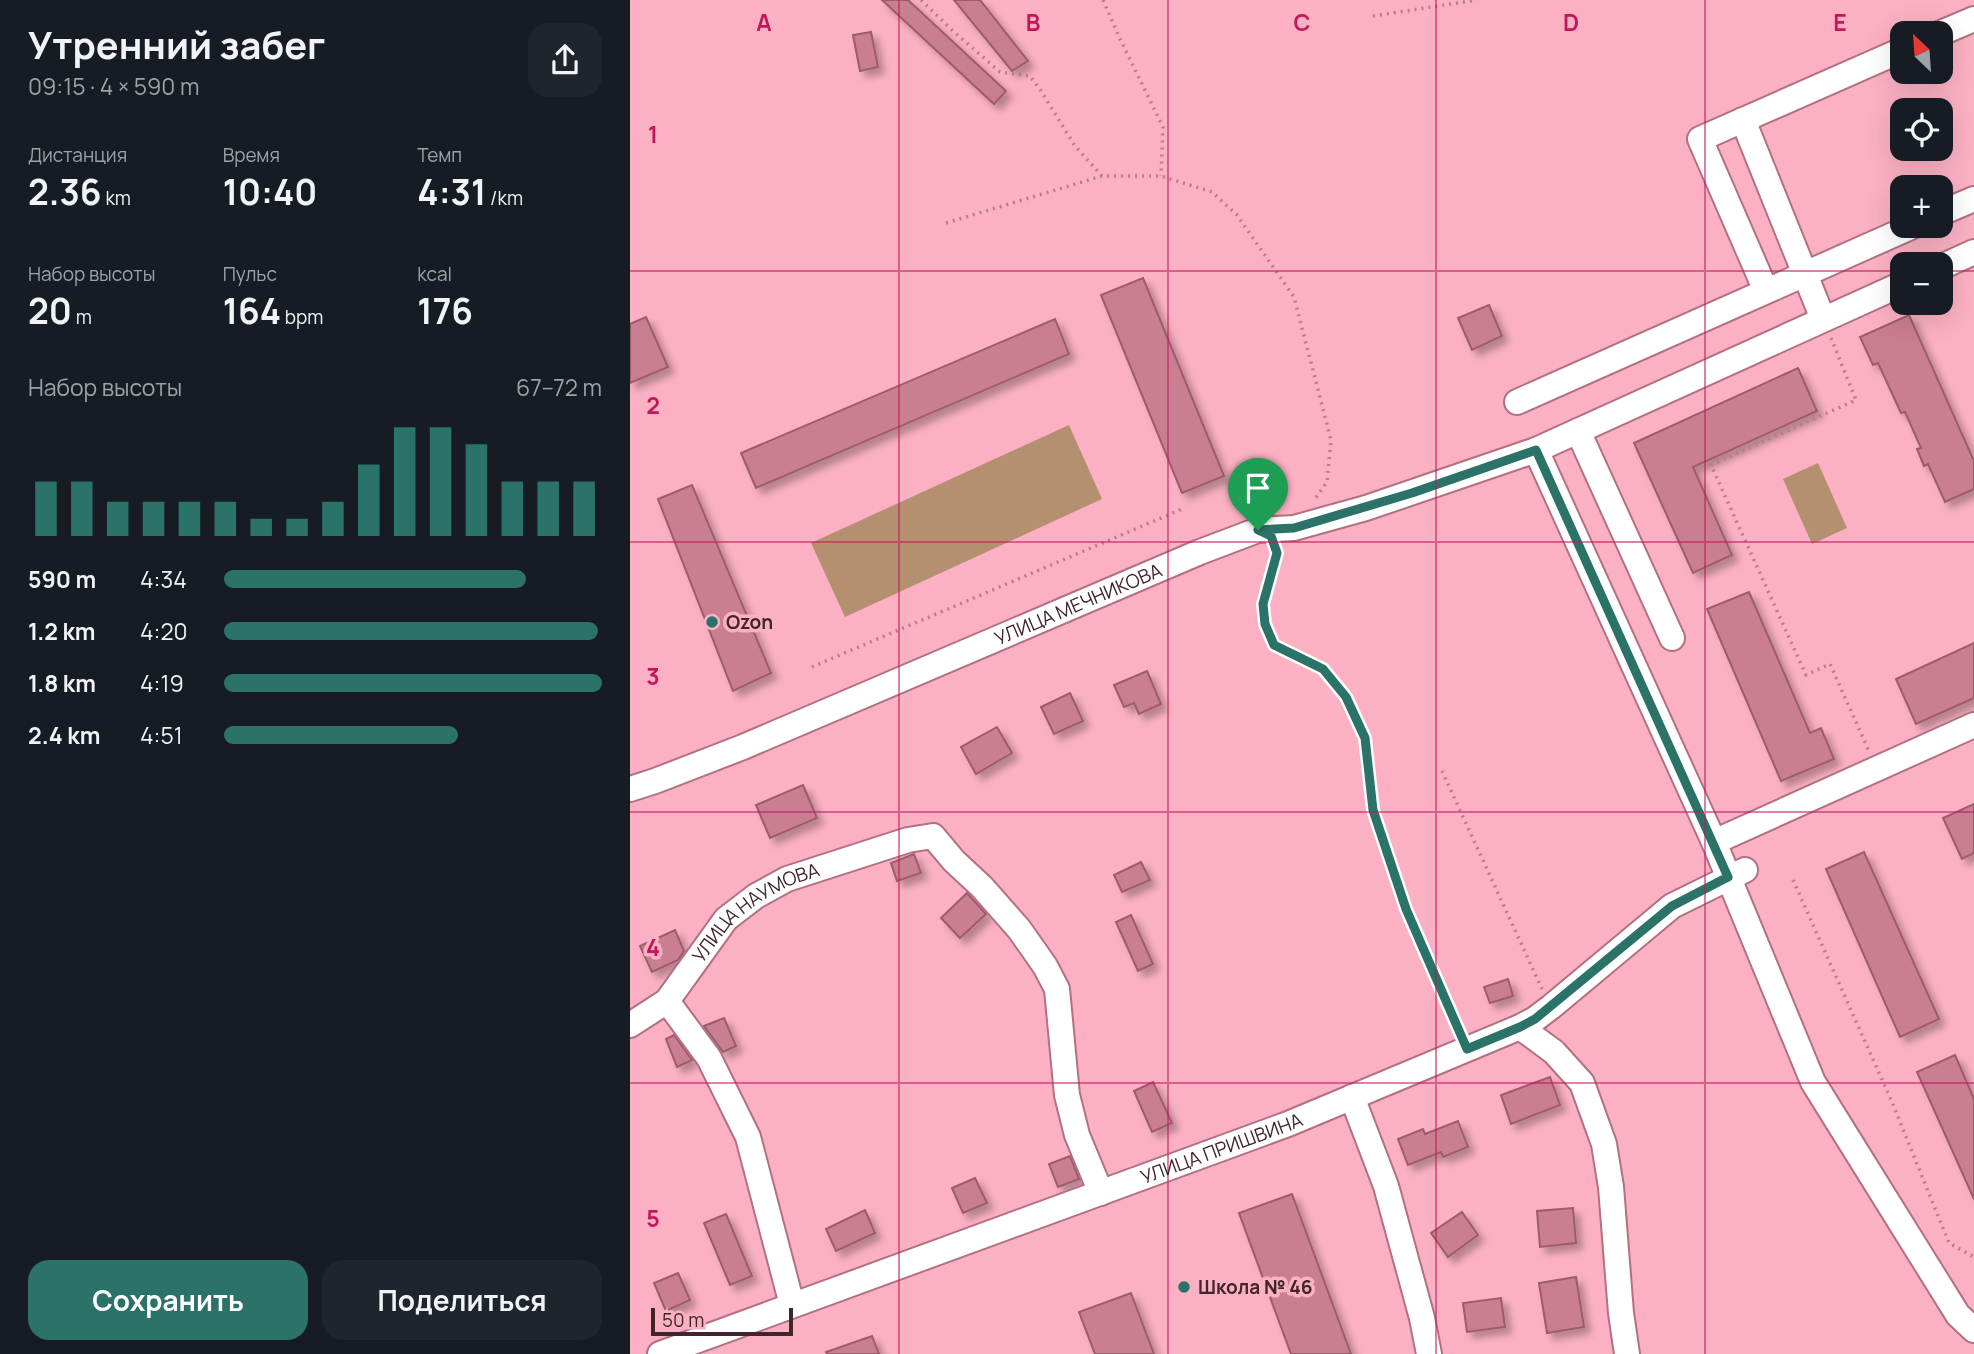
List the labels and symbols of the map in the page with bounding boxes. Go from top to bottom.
text: A [756,6,772,38]
text: B [1026,6,1040,38]
text: C [1294,6,1311,38]
text: D [1563,6,1579,38]
text: E [1833,6,1847,38]
north arrow [1890,21,1953,84]
text: 1 [648,118,658,150]
text: 2 [646,389,660,421]
pin [1228,458,1288,530]
street label: УЛИЦА МЕЧНИКОВА [990,557,1166,651]
place label: Ozon [726,609,773,635]
marker: Ozon [704,614,720,630]
text: 3 [646,660,660,692]
street label: УЛИЦА НАУМОВА [686,856,822,968]
text: 4 [646,931,660,963]
street label: УЛИЦА ПРИШВИНА [1137,1106,1307,1190]
text: 5 [646,1202,660,1234]
place label: Школа № 46 [1198,1274,1313,1300]
marker: Школа № 46 [1176,1279,1192,1295]
scale bar [651,1305,793,1337]

